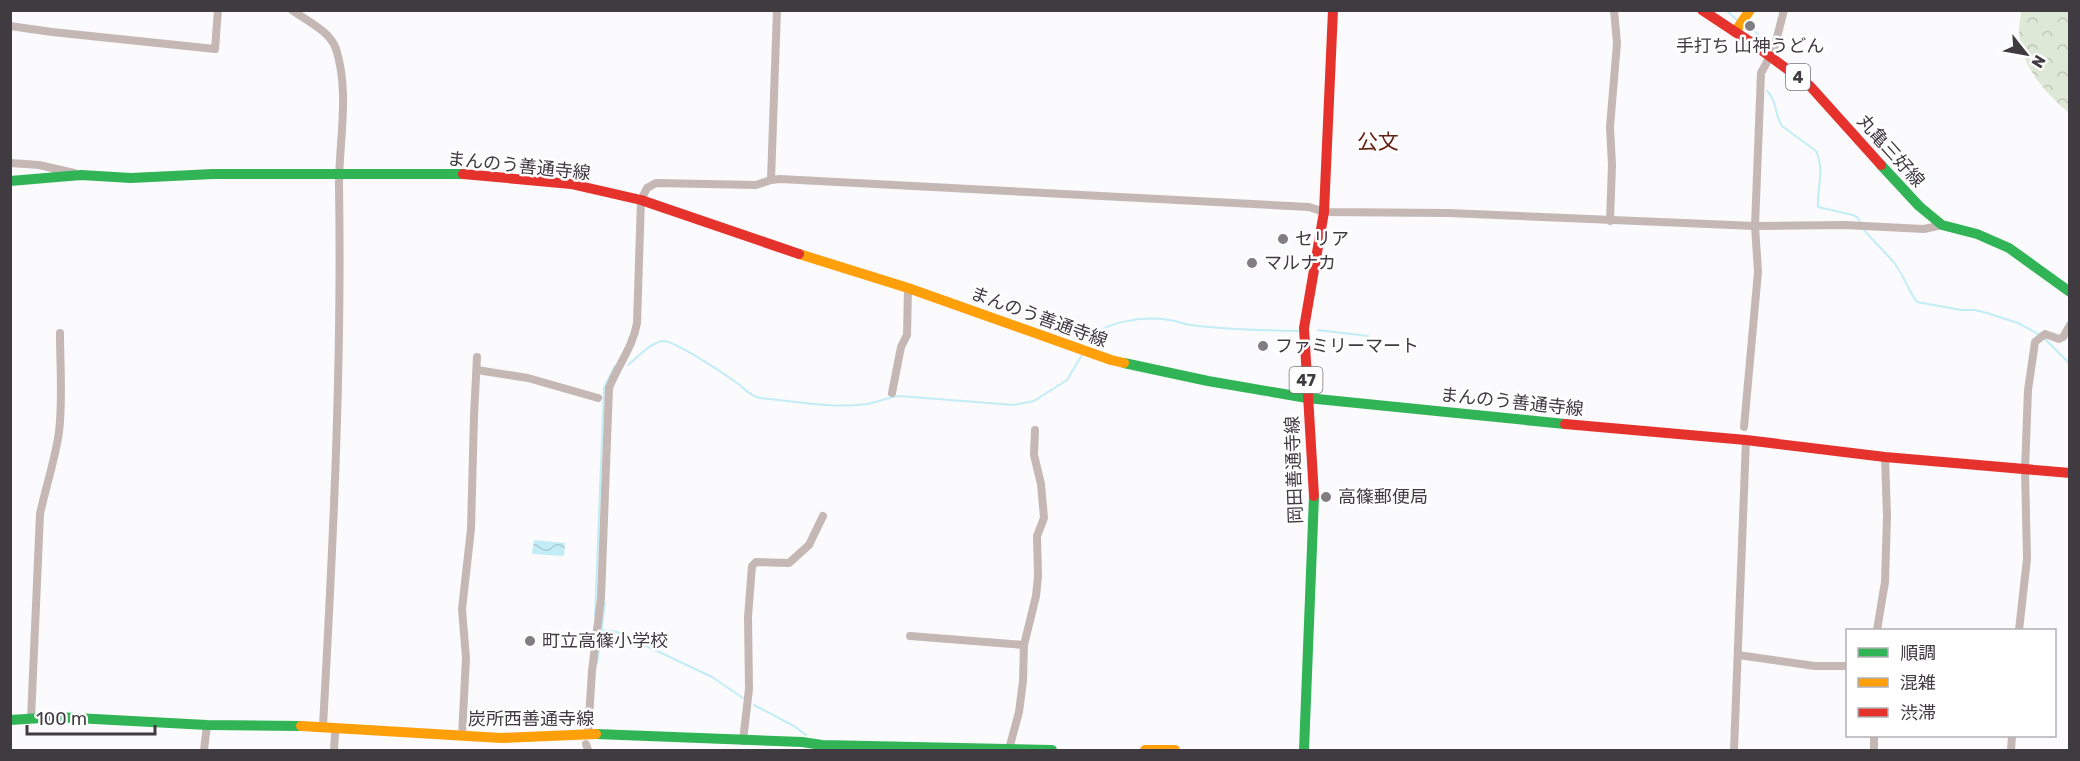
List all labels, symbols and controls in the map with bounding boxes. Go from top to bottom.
marker: 手打ち 山神うどん [1743,19,1757,33]
north arrow [1996,24,2056,84]
place label: 手打ち 山神うどん [1676,35,1824,57]
text: N [2027,52,2050,71]
road number: 4 [1786,64,1810,90]
street label: 丸亀三好線 [1853,110,1929,192]
district label: 公文 [1357,129,1399,154]
street label: まんのう善通寺線 [446,148,592,184]
place label: セリア [1295,228,1349,250]
marker: セリア [1276,232,1290,246]
place label: マルナカ [1264,252,1336,274]
marker: マルナカ [1245,256,1259,270]
street label: まんのう善通寺線 [968,282,1110,352]
place label: ファミリーマート [1275,335,1419,357]
marker: ファミリーマート [1256,339,1270,353]
road number: 47 [1290,367,1322,393]
street label: まんのう善通寺線 [1439,384,1585,420]
street label: 岡田善通寺線 [1281,416,1307,524]
place label: 高篠郵便局 [1338,486,1428,508]
marker: 高篠郵便局 [1319,490,1333,504]
legend [1846,629,2056,737]
place label: 町立高篠小学校 [542,630,668,652]
marker: 町立高篠小学校 [523,634,537,648]
text: 順調 [1900,642,1936,664]
text: 混雑 [1900,672,1936,694]
scale bar [27,698,154,736]
text: 渋滞 [1900,702,1936,724]
text: 100 m [36,708,87,730]
street label: 炭所西善通寺線 [468,708,594,730]

